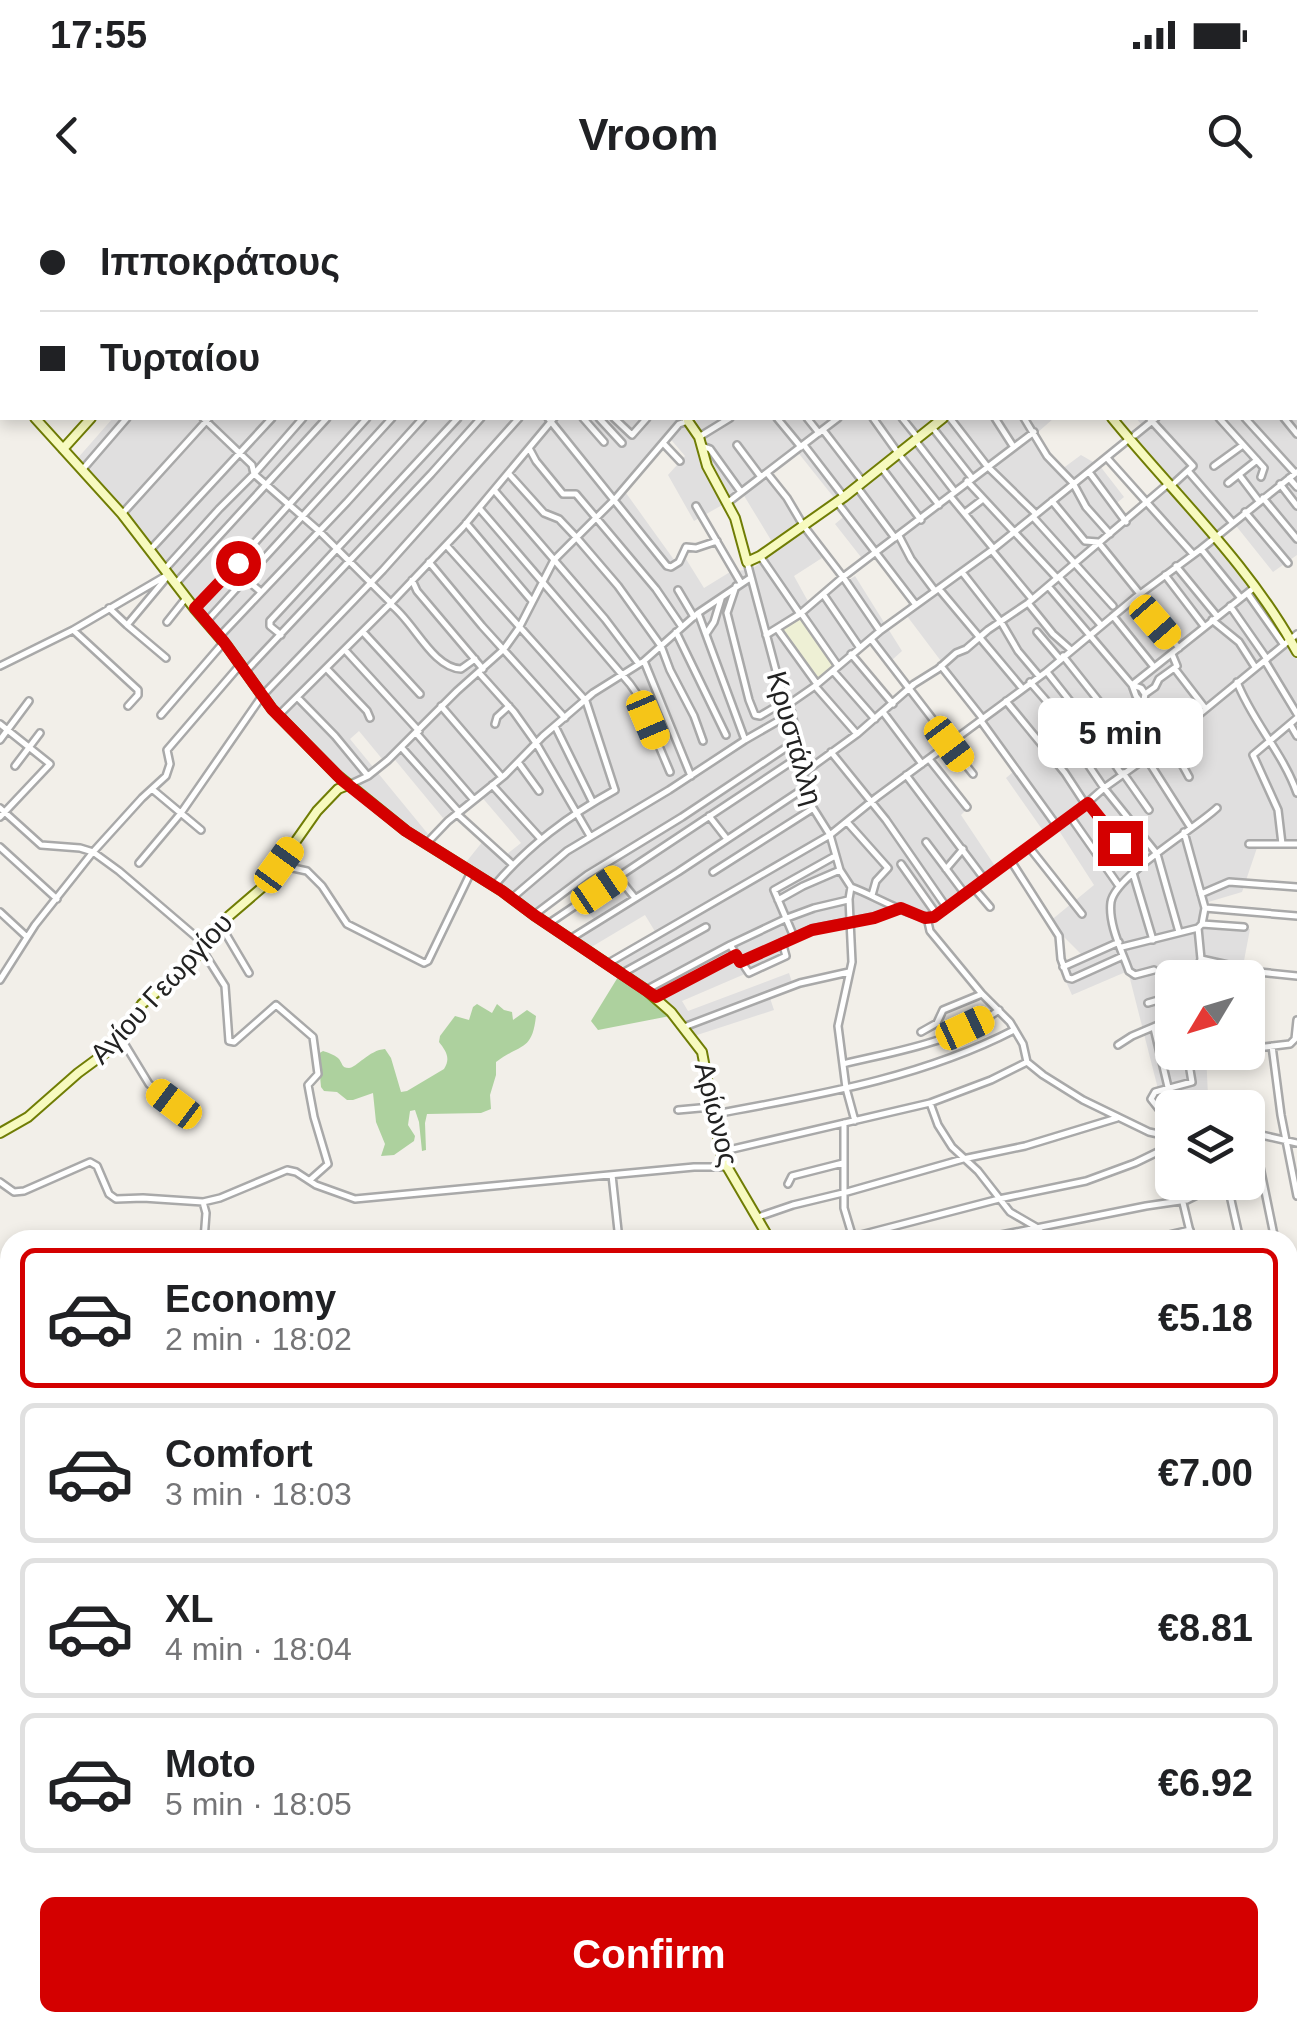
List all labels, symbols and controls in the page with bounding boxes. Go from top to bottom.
text: 17:55 [50,14,147,56]
icon: back [40,108,95,163]
icon: search [1202,108,1257,163]
text: Vroom [578,109,719,160]
text: Ιπποκράτους [100,241,340,283]
text: Τυρταίου [100,337,260,379]
route start [216,541,261,586]
car [1124,590,1186,654]
street label: Κρυστάλλη [761,668,828,809]
car [622,687,674,753]
callout: 5 min [1038,698,1202,768]
car [919,711,979,777]
text: 5 min [1079,715,1162,751]
route end [1098,821,1143,866]
car [249,832,309,898]
car [566,861,632,919]
street label: Αγίου Γεωργίου [84,907,239,1070]
north arrow [1155,960,1265,1070]
map controls [1155,960,1265,1200]
car [931,1002,999,1054]
street label: Αρίωνος [689,1059,744,1169]
car [141,1074,207,1134]
button: layers [1155,1090,1265,1200]
icon: car [45,1273,135,1363]
text: Economy [165,1278,336,1320]
text: €5.18 [1158,1297,1253,1339]
text: 2 min · 18:02 [165,1321,352,1357]
icon: car [45,1428,135,1518]
text: Comfort [165,1433,313,1475]
text: €7.00 [1158,1452,1253,1494]
text: 3 min · 18:03 [165,1476,352,1512]
icon: car [45,1583,135,1673]
text: XL [165,1588,214,1630]
text: €8.81 [1158,1607,1253,1649]
text: 4 min · 18:04 [165,1631,352,1667]
icon: car [45,1738,135,1828]
text: Moto [165,1743,256,1785]
text: €6.92 [1158,1762,1253,1804]
text: 5 min · 18:05 [165,1786,352,1822]
button: Confirm [40,1897,1258,2012]

